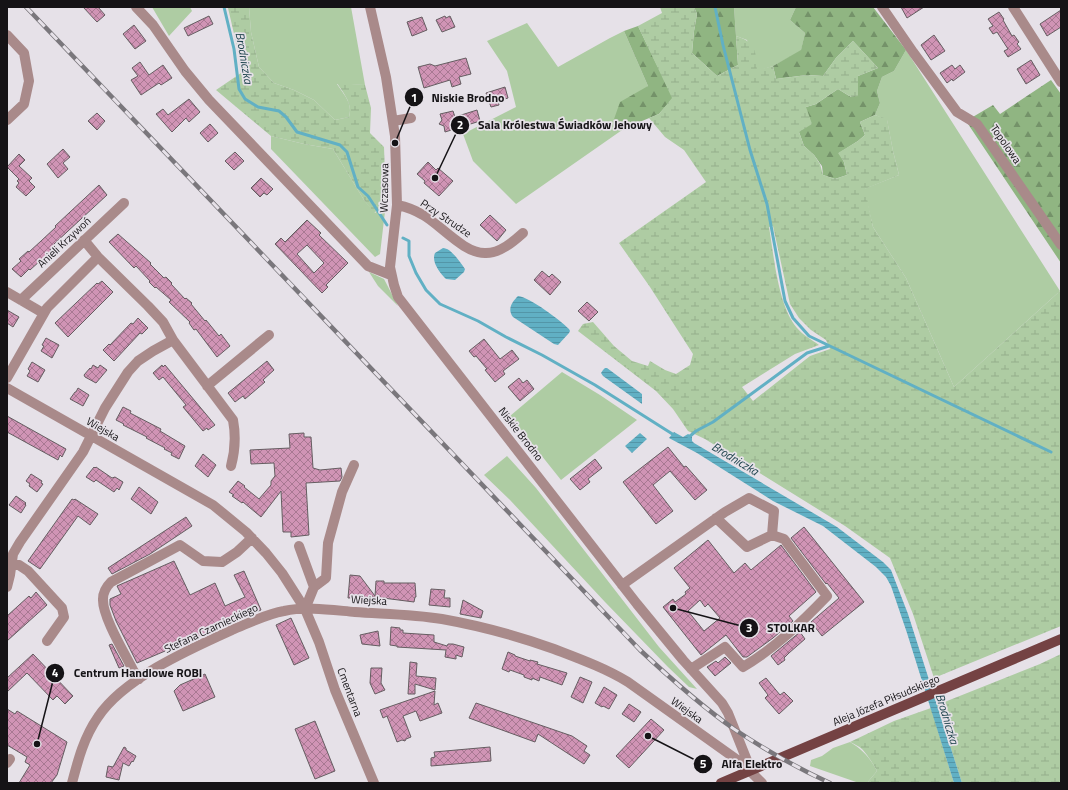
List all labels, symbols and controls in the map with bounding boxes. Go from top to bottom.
water label: Brodniczka [231,31,259,86]
callout: Niskie Brodno [404,85,513,109]
text: 1 [411,88,417,107]
text: Niskie Brodno [432,88,504,107]
callout: Sala Królestwa Świadków Jehowy [450,113,660,137]
text: 2 [457,115,463,134]
text: Sala Królestwa Świadków Jehowy [478,115,652,134]
street label: Topolowa [987,121,1026,167]
street label: Wczasowa [376,163,392,213]
street label: Przy Strudze [417,195,475,241]
street label: Anieli Krzywoń [34,213,94,271]
street label: Niskie Brodno [495,404,547,464]
street label: Wiejska [83,413,123,445]
water label: Brodniczka [708,437,763,481]
street label: Wiejska [351,591,388,609]
street label: Stefana Czarnieckiego [161,599,261,657]
callout: STOLKAR [739,616,823,640]
text: 3 [746,618,752,637]
text: STOLKAR [767,618,815,637]
callout: Centrum Handlowe ROBI [45,661,210,685]
text: 4 [52,663,59,682]
text: Centrum Handlowe ROBI [74,663,202,682]
street label: Cmentarna [333,665,367,719]
street label: Aleja Józefa Piłsudskiego [830,670,942,730]
water label: Brodniczka [931,691,964,747]
street label: Wiejska [668,693,707,727]
callout: Alfa Elektro [693,752,790,776]
text: 5 [700,754,707,773]
text: Alfa Elektro [722,754,782,773]

